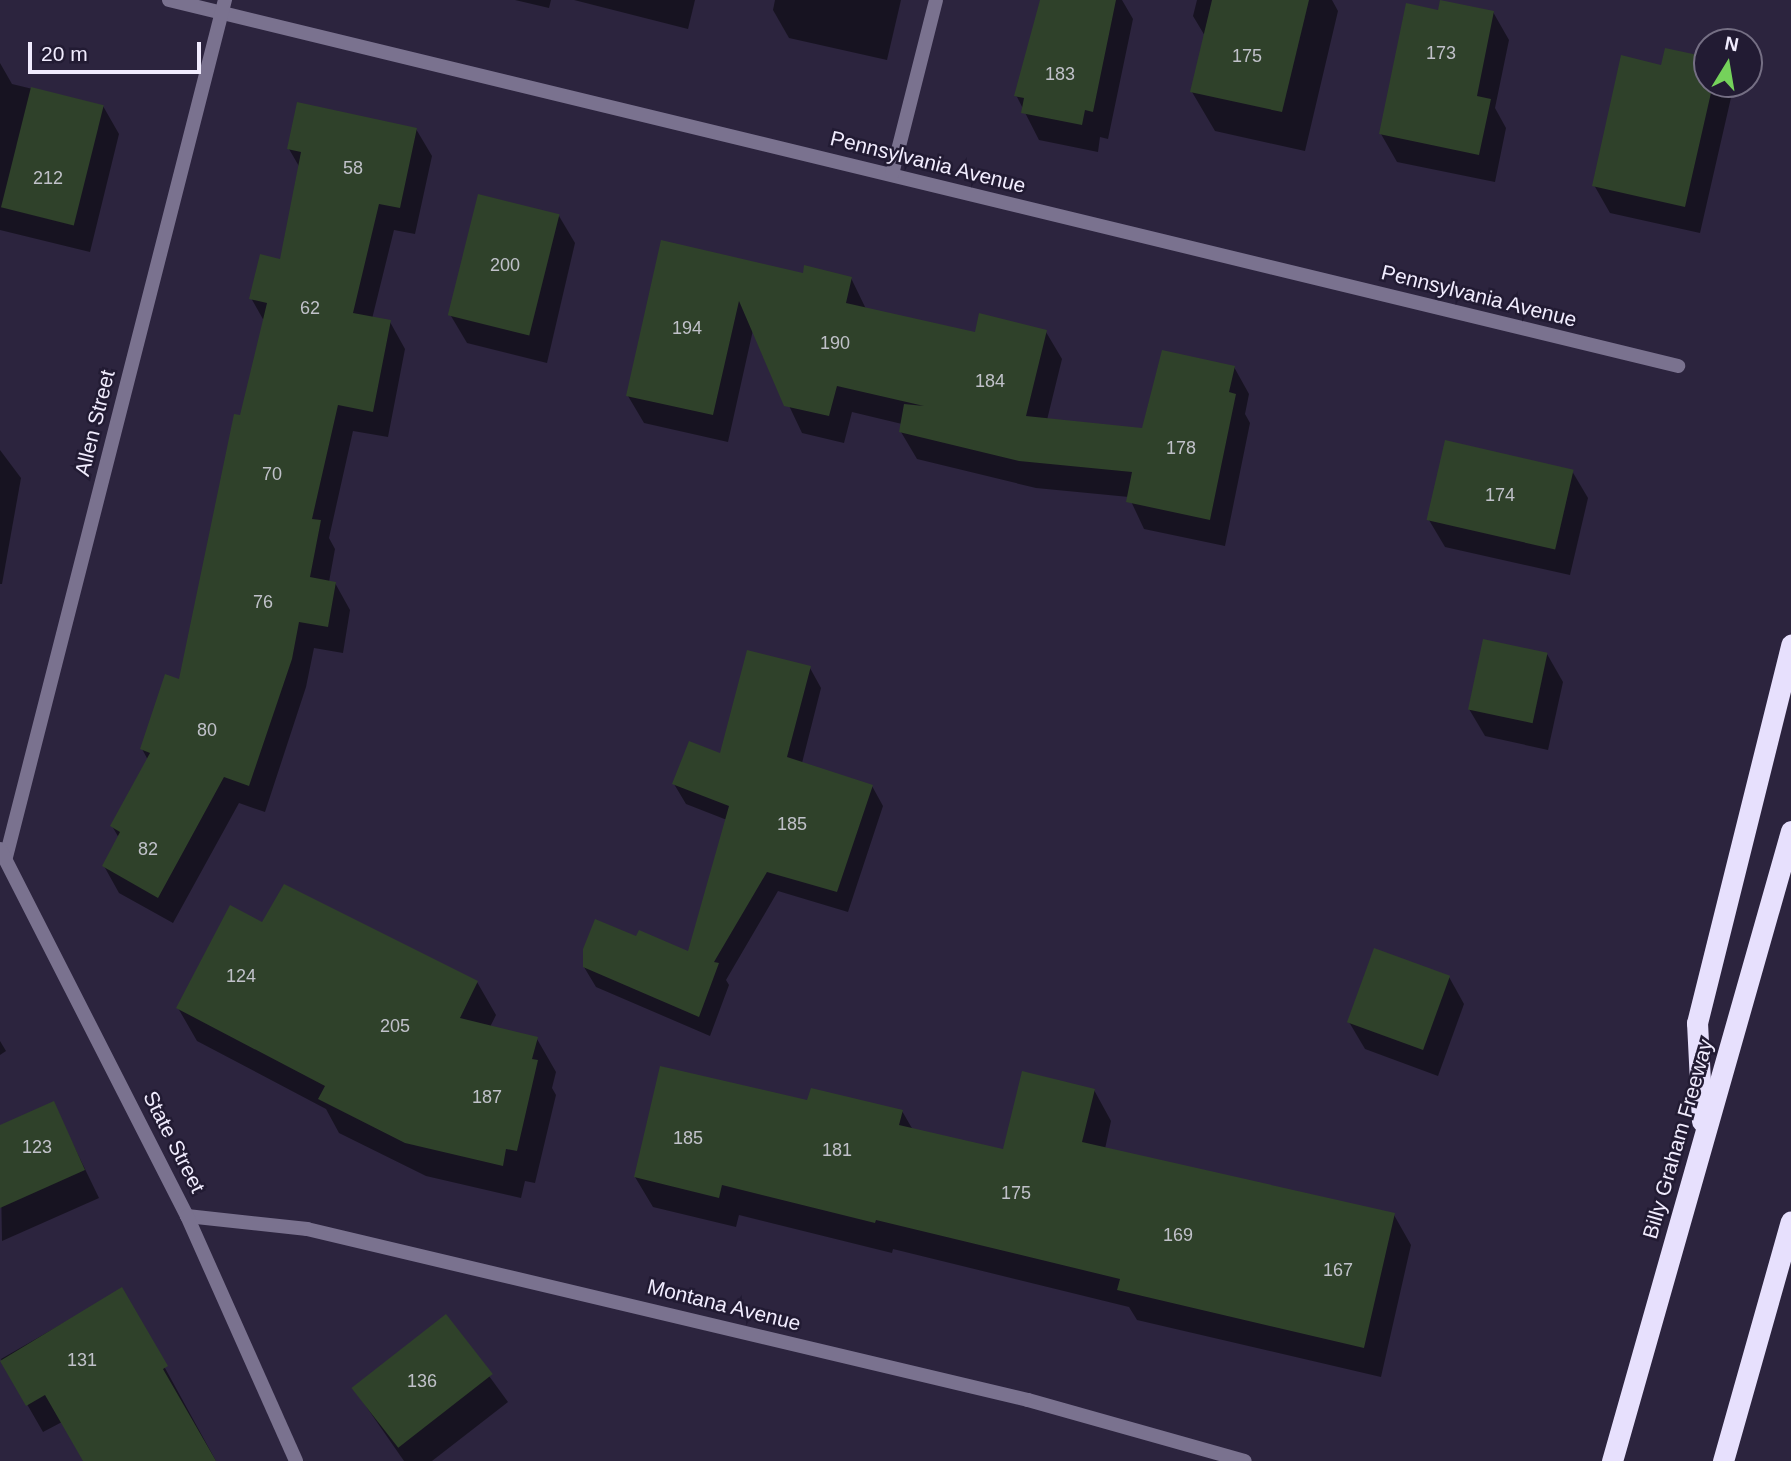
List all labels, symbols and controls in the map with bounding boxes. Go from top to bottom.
scale bar [32,28,205,72]
north arrow [1693,28,1763,98]
text: N [1723,32,1740,55]
text: 20 m [41,42,88,65]
house number: 173 [1426,42,1456,64]
house number: 175 [1232,45,1262,67]
house number: 183 [1045,63,1075,85]
street label: Pennsylvania Avenue [827,125,1029,199]
house number: 58 [343,157,363,179]
house number: 212 [33,167,63,189]
house number: 200 [490,254,520,276]
street label: Pennsylvania Avenue [1378,259,1580,333]
house number: 62 [300,297,320,319]
house number: 194 [672,317,702,339]
house number: 190 [820,332,850,354]
street label: Allen Street [70,367,120,479]
house number: 184 [975,370,1005,392]
house number: 178 [1166,437,1196,459]
house number: 70 [262,463,282,485]
house number: 174 [1485,484,1515,506]
house number: 76 [253,591,273,613]
house number: 80 [197,719,217,741]
house number: 185 [777,813,807,835]
house number: 82 [138,838,158,860]
house number: 124 [226,965,256,987]
house number: 205 [380,1015,410,1037]
street label: Billy Graham Freeway [1637,1036,1719,1242]
house number: 187 [472,1086,502,1108]
street label: State Street [138,1087,210,1197]
house number: 185 [673,1127,703,1149]
house number: 123 [22,1136,52,1158]
house number: 181 [822,1139,852,1161]
house number: 175 [1001,1182,1031,1204]
house number: 169 [1163,1224,1193,1246]
house number: 167 [1323,1259,1353,1281]
street label: Montana Avenue [644,1274,804,1336]
house number: 131 [67,1349,97,1371]
house number: 136 [407,1370,437,1392]

